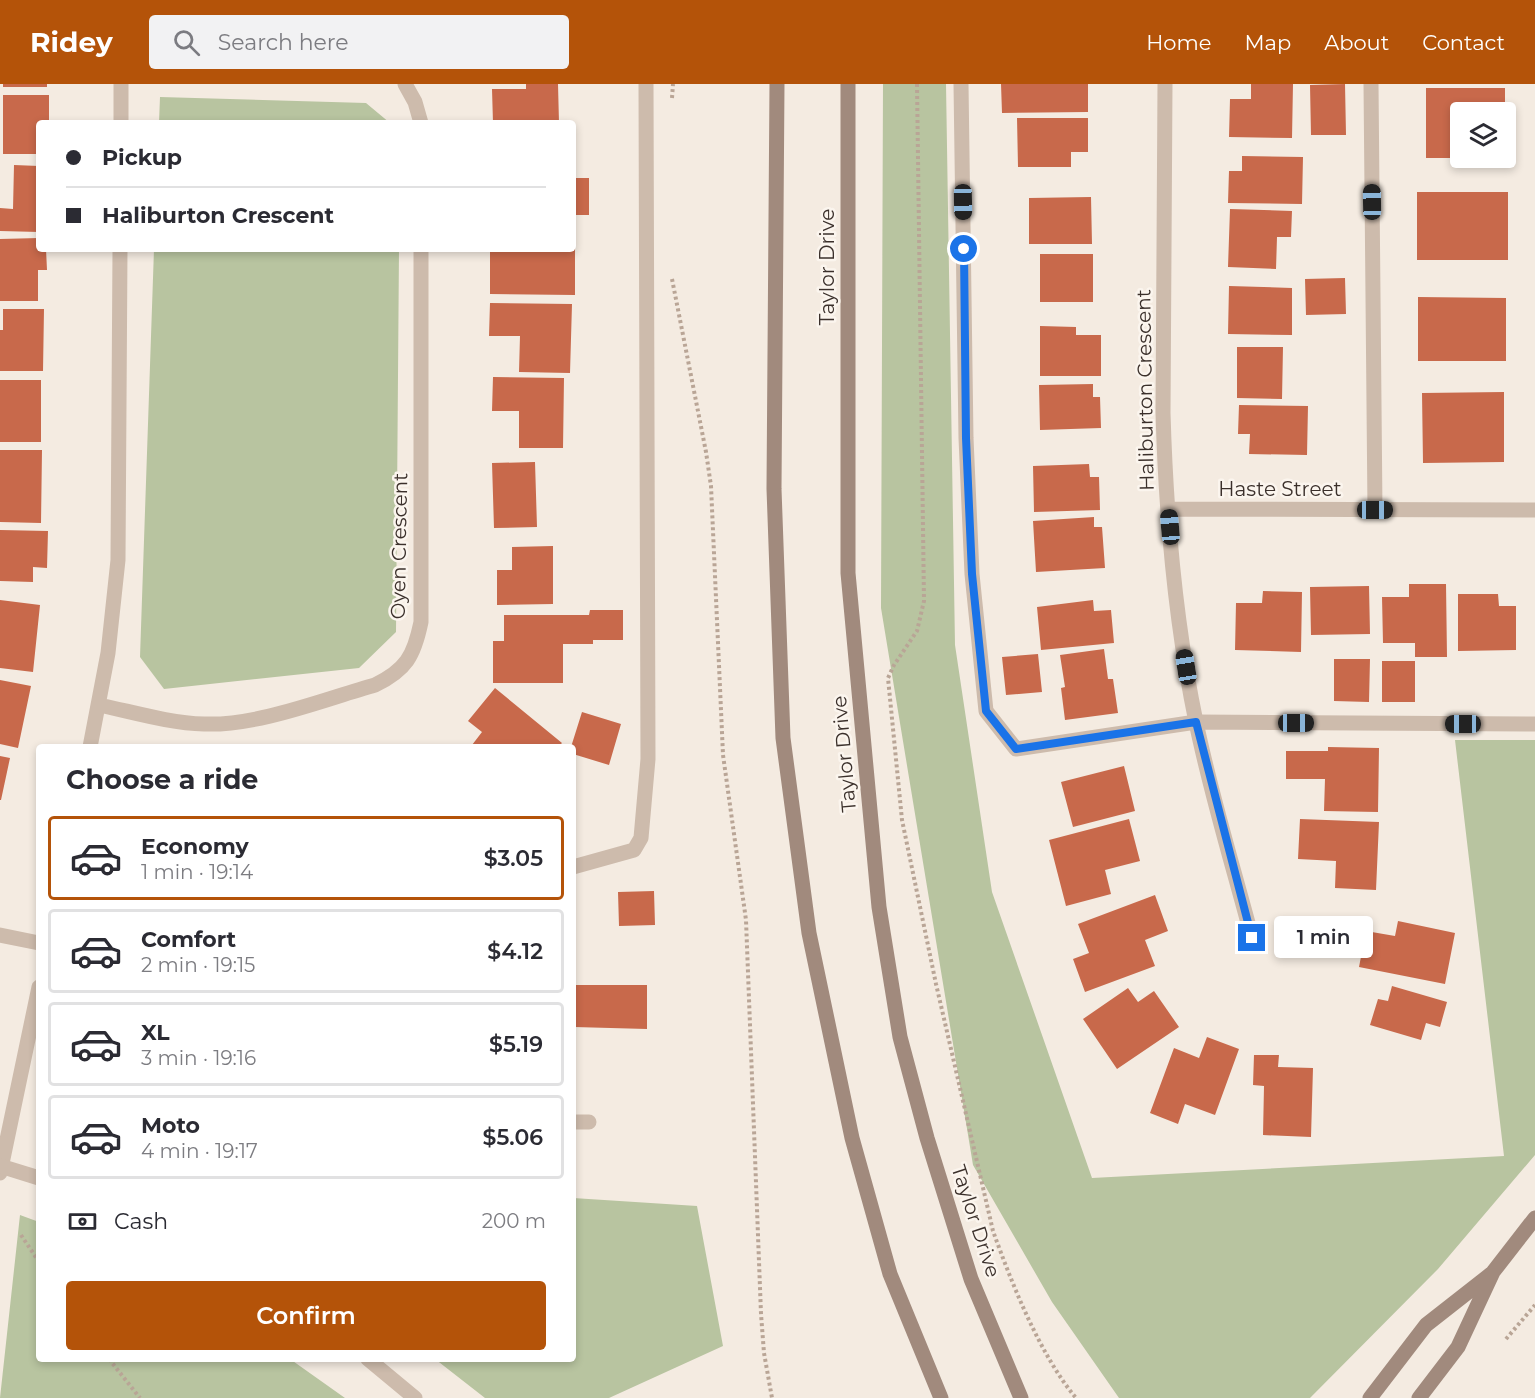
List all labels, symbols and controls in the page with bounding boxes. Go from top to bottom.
search box [149,15,569,69]
text: Ridey [30,25,113,59]
icon: search [170,26,203,59]
text: Search here [218,29,349,56]
text: Home [1146,30,1211,55]
text: Map [1244,30,1291,55]
text: About [1324,30,1389,55]
text: Contact [1422,30,1505,55]
map controls [1450,102,1516,168]
button: layers [1450,102,1516,168]
text: Pickup [102,144,182,171]
car [954,184,972,220]
car [1363,184,1381,220]
text: Haliburton Crescent [102,202,334,229]
street label: Taylor Drive [815,209,839,325]
route start [950,235,977,262]
street label: Haliburton Crescent [1131,289,1159,491]
street label: Oyen Crescent [386,472,412,620]
street label: Haste Street [1218,477,1342,501]
car [1357,501,1393,519]
car [1159,508,1181,546]
car [1174,648,1198,686]
street label: Taylor Drive [827,695,861,813]
car [1278,714,1314,732]
car [1445,715,1481,733]
text: Choose a ride [66,763,258,796]
icon: car [69,831,123,885]
text: Economy [141,833,249,860]
text: $3.05 [484,845,543,872]
text: 1 min · 19:14 [141,860,253,884]
callout: 1 min [1273,917,1372,959]
icon: car [69,924,123,978]
route end [1238,924,1265,951]
text: 1 min [1297,925,1350,949]
text: Comfort [141,926,236,953]
text: $4.12 [487,938,543,965]
text: 2 min · 19:15 [141,953,255,977]
icon: car [69,1017,123,1071]
text: XL [141,1019,170,1046]
text: $5.19 [489,1031,543,1058]
text: 3 min · 19:16 [141,1046,256,1070]
icon: car [69,1110,123,1164]
text: Moto [141,1112,200,1139]
text: $5.06 [483,1124,543,1151]
text: 4 min · 19:17 [141,1139,258,1163]
street label: Taylor Drive [947,1162,1005,1280]
icon: cash [66,1205,99,1238]
text: Cash [114,1208,168,1235]
text: 200 m [482,1209,546,1233]
button: Confirm [66,1281,546,1350]

